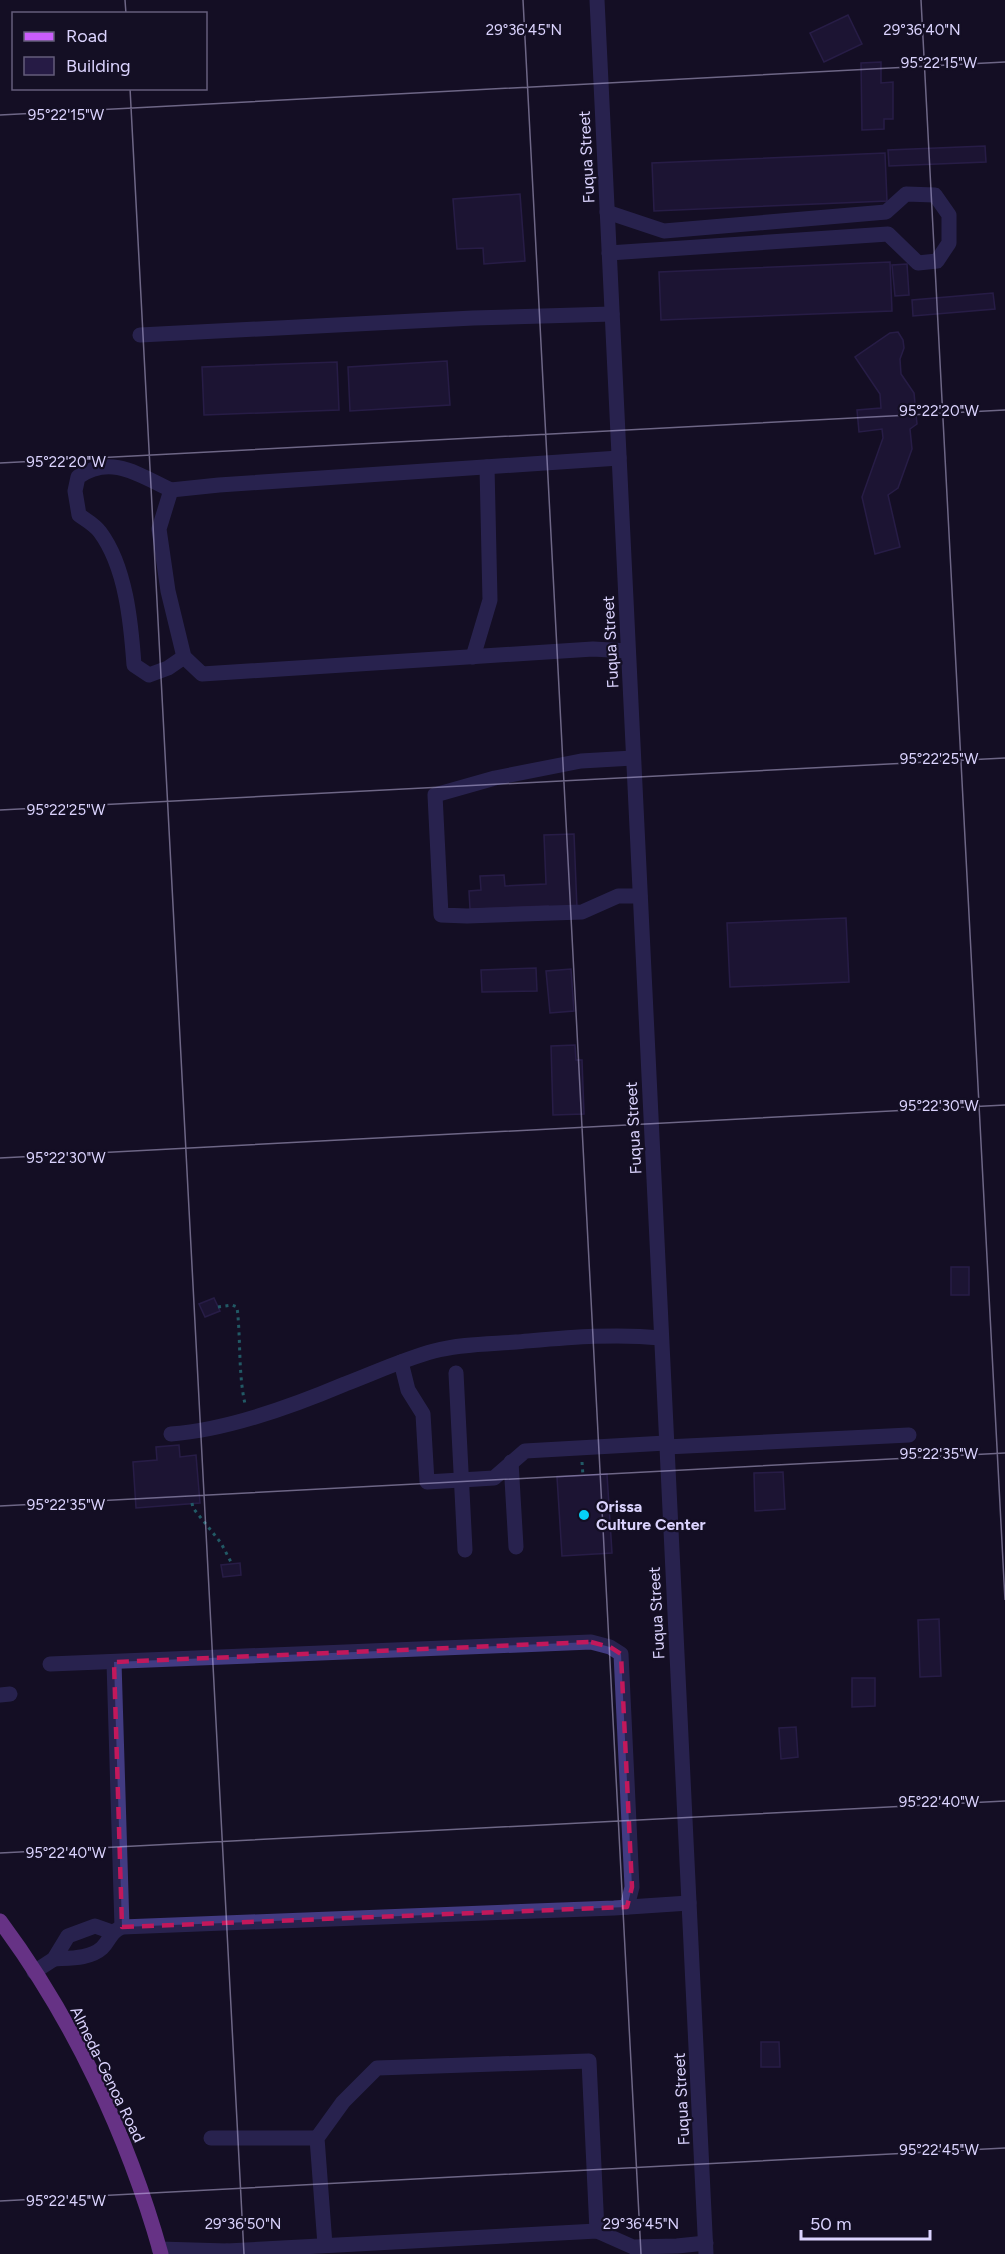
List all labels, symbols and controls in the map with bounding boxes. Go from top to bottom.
legend [12,12,207,90]
text: 29°36'45"N [486,21,562,39]
text: 29°36'40"N [883,21,961,39]
text: Road [66,25,107,47]
text: 95°22'15"W [901,54,978,72]
text: Building [66,55,131,77]
text: 95°22'15"W [28,106,105,124]
street label: Fuqua Street [575,110,598,204]
text: 95°22'20"W [899,402,979,420]
text: 95°22'20"W [26,453,106,471]
street label: Fuqua Street [599,595,622,689]
text: 95°22'25"W [900,750,979,768]
text: 95°22'25"W [27,801,106,819]
street label: Fuqua Street [622,1081,645,1175]
text: 95°22'30"W [899,1097,979,1115]
text: 95°22'30"W [26,1149,106,1167]
text: 95°22'35"W [900,1445,979,1463]
text: 95°22'35"W [27,1496,106,1514]
place label: Orissa Culture Center [596,1497,706,1534]
marker: Orissa Culture Center [577,1508,591,1522]
street label: Fuqua Street [645,1566,668,1660]
text: 95°22'40"W [899,1793,980,1811]
text: 95°22'40"W [26,1844,107,1862]
street label: Almeda-Genoa Road [66,2003,149,2145]
street label: Fuqua Street [670,2052,693,2146]
text: 95°22'45"W [899,2141,979,2159]
text: 95°22'45"W [26,2192,106,2210]
scale bar [801,2203,930,2241]
text: 50 m [810,2213,852,2235]
text: 29°36'50"N [205,2215,281,2233]
text: 29°36'45"N [603,2215,679,2233]

